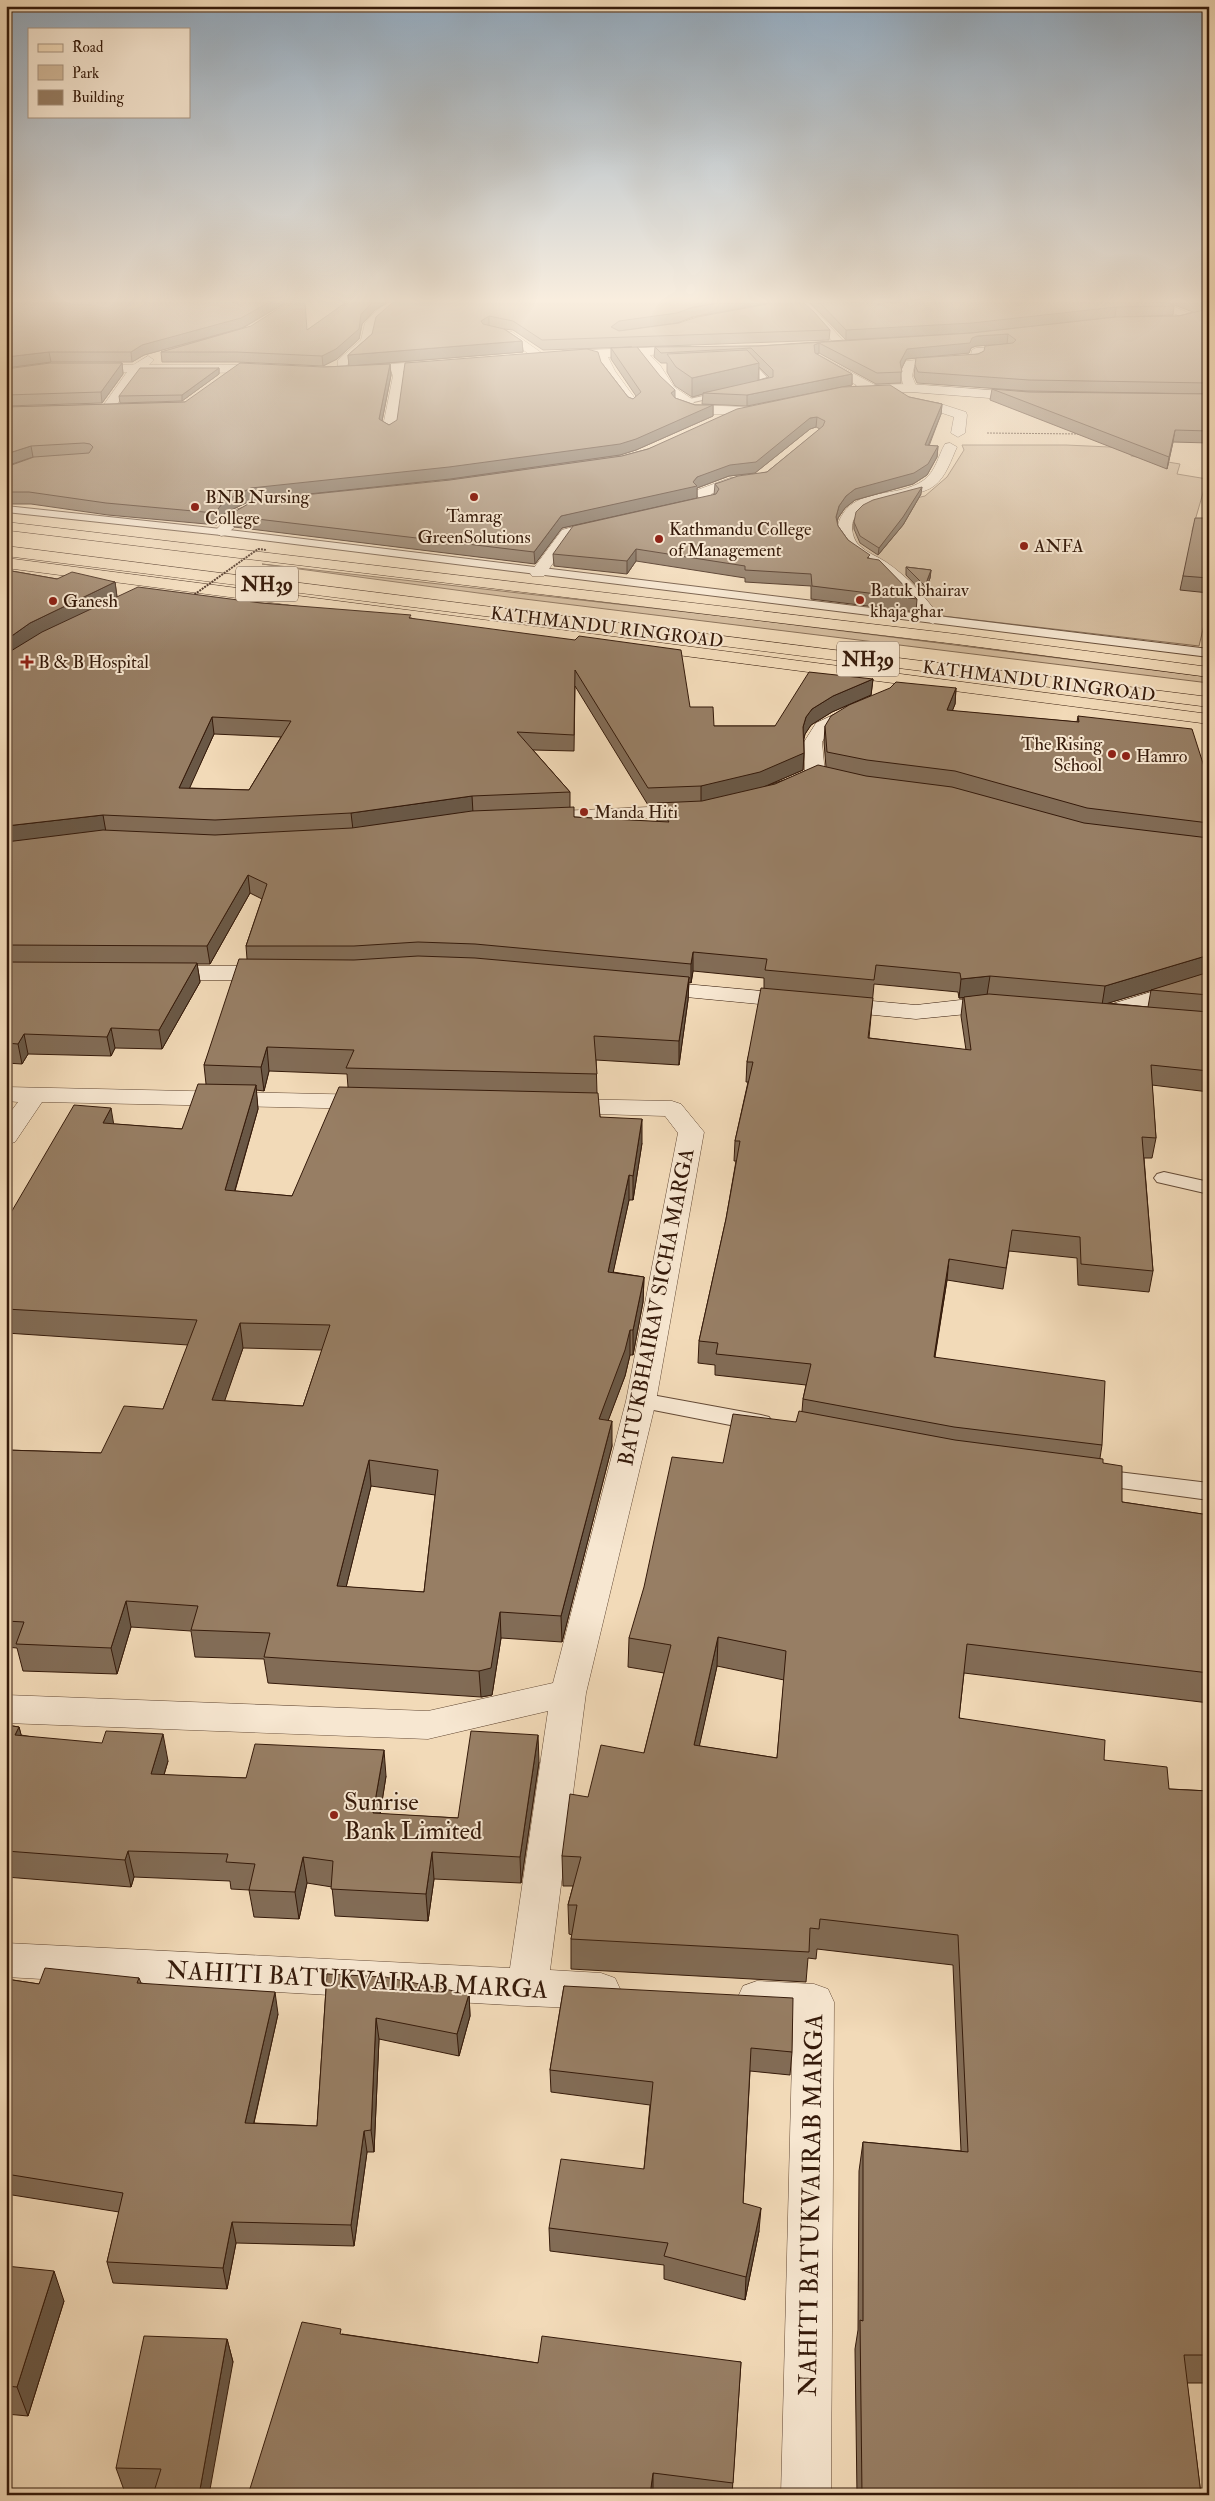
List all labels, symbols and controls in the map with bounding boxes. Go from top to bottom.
legend [28,28,190,118]
text: Road [72,38,104,57]
text: Park [72,64,99,83]
text: Building [72,88,124,107]
place label: BNB Nursing College [205,486,310,530]
marker: Tamrag GreenSolutions [468,491,480,503]
marker: BNB Nursing College [189,501,201,513]
place label: Tamrag GreenSolutions [417,505,531,549]
place label: Kathmandu College of Management [669,518,812,562]
marker: Kathmandu College of Management [653,533,665,545]
place label: ANFA [1033,535,1084,558]
marker: ANFA [1018,540,1030,552]
road number: NH39 [236,566,298,602]
place label: Batuk bhairav khaja ghar [870,579,969,623]
place label: Ganesh [63,590,118,613]
marker: Batuk bhairav khaja ghar [854,594,866,606]
marker: Ganesh [47,595,59,607]
street label: KATHMANDU RINGROAD [489,602,725,653]
road number: NH39 [837,642,899,676]
place label: B & B Hospital [38,651,149,674]
marker: B & B Hospital [20,655,34,669]
street label: KATHMANDU RINGROAD [921,656,1157,707]
place label: The Rising School [1021,733,1103,777]
place label: Hamro [1136,745,1188,768]
marker: The Rising School [1106,748,1118,760]
marker: Hamro [1120,750,1132,762]
place label: Manda Hiti [594,801,678,824]
marker: Manda Hiti [578,806,590,818]
street label: BATUKBHAIRAV SICHA MARGA [612,1146,701,1468]
place label: Sunrise Bank Limited [344,1787,482,1847]
marker: Sunrise Bank Limited [328,1809,340,1821]
street label: NAHITI BATUKVAIRAB MARGA [165,1955,549,2006]
street label: NAHITI BATUKVAIRAB MARGA [793,2013,830,2397]

